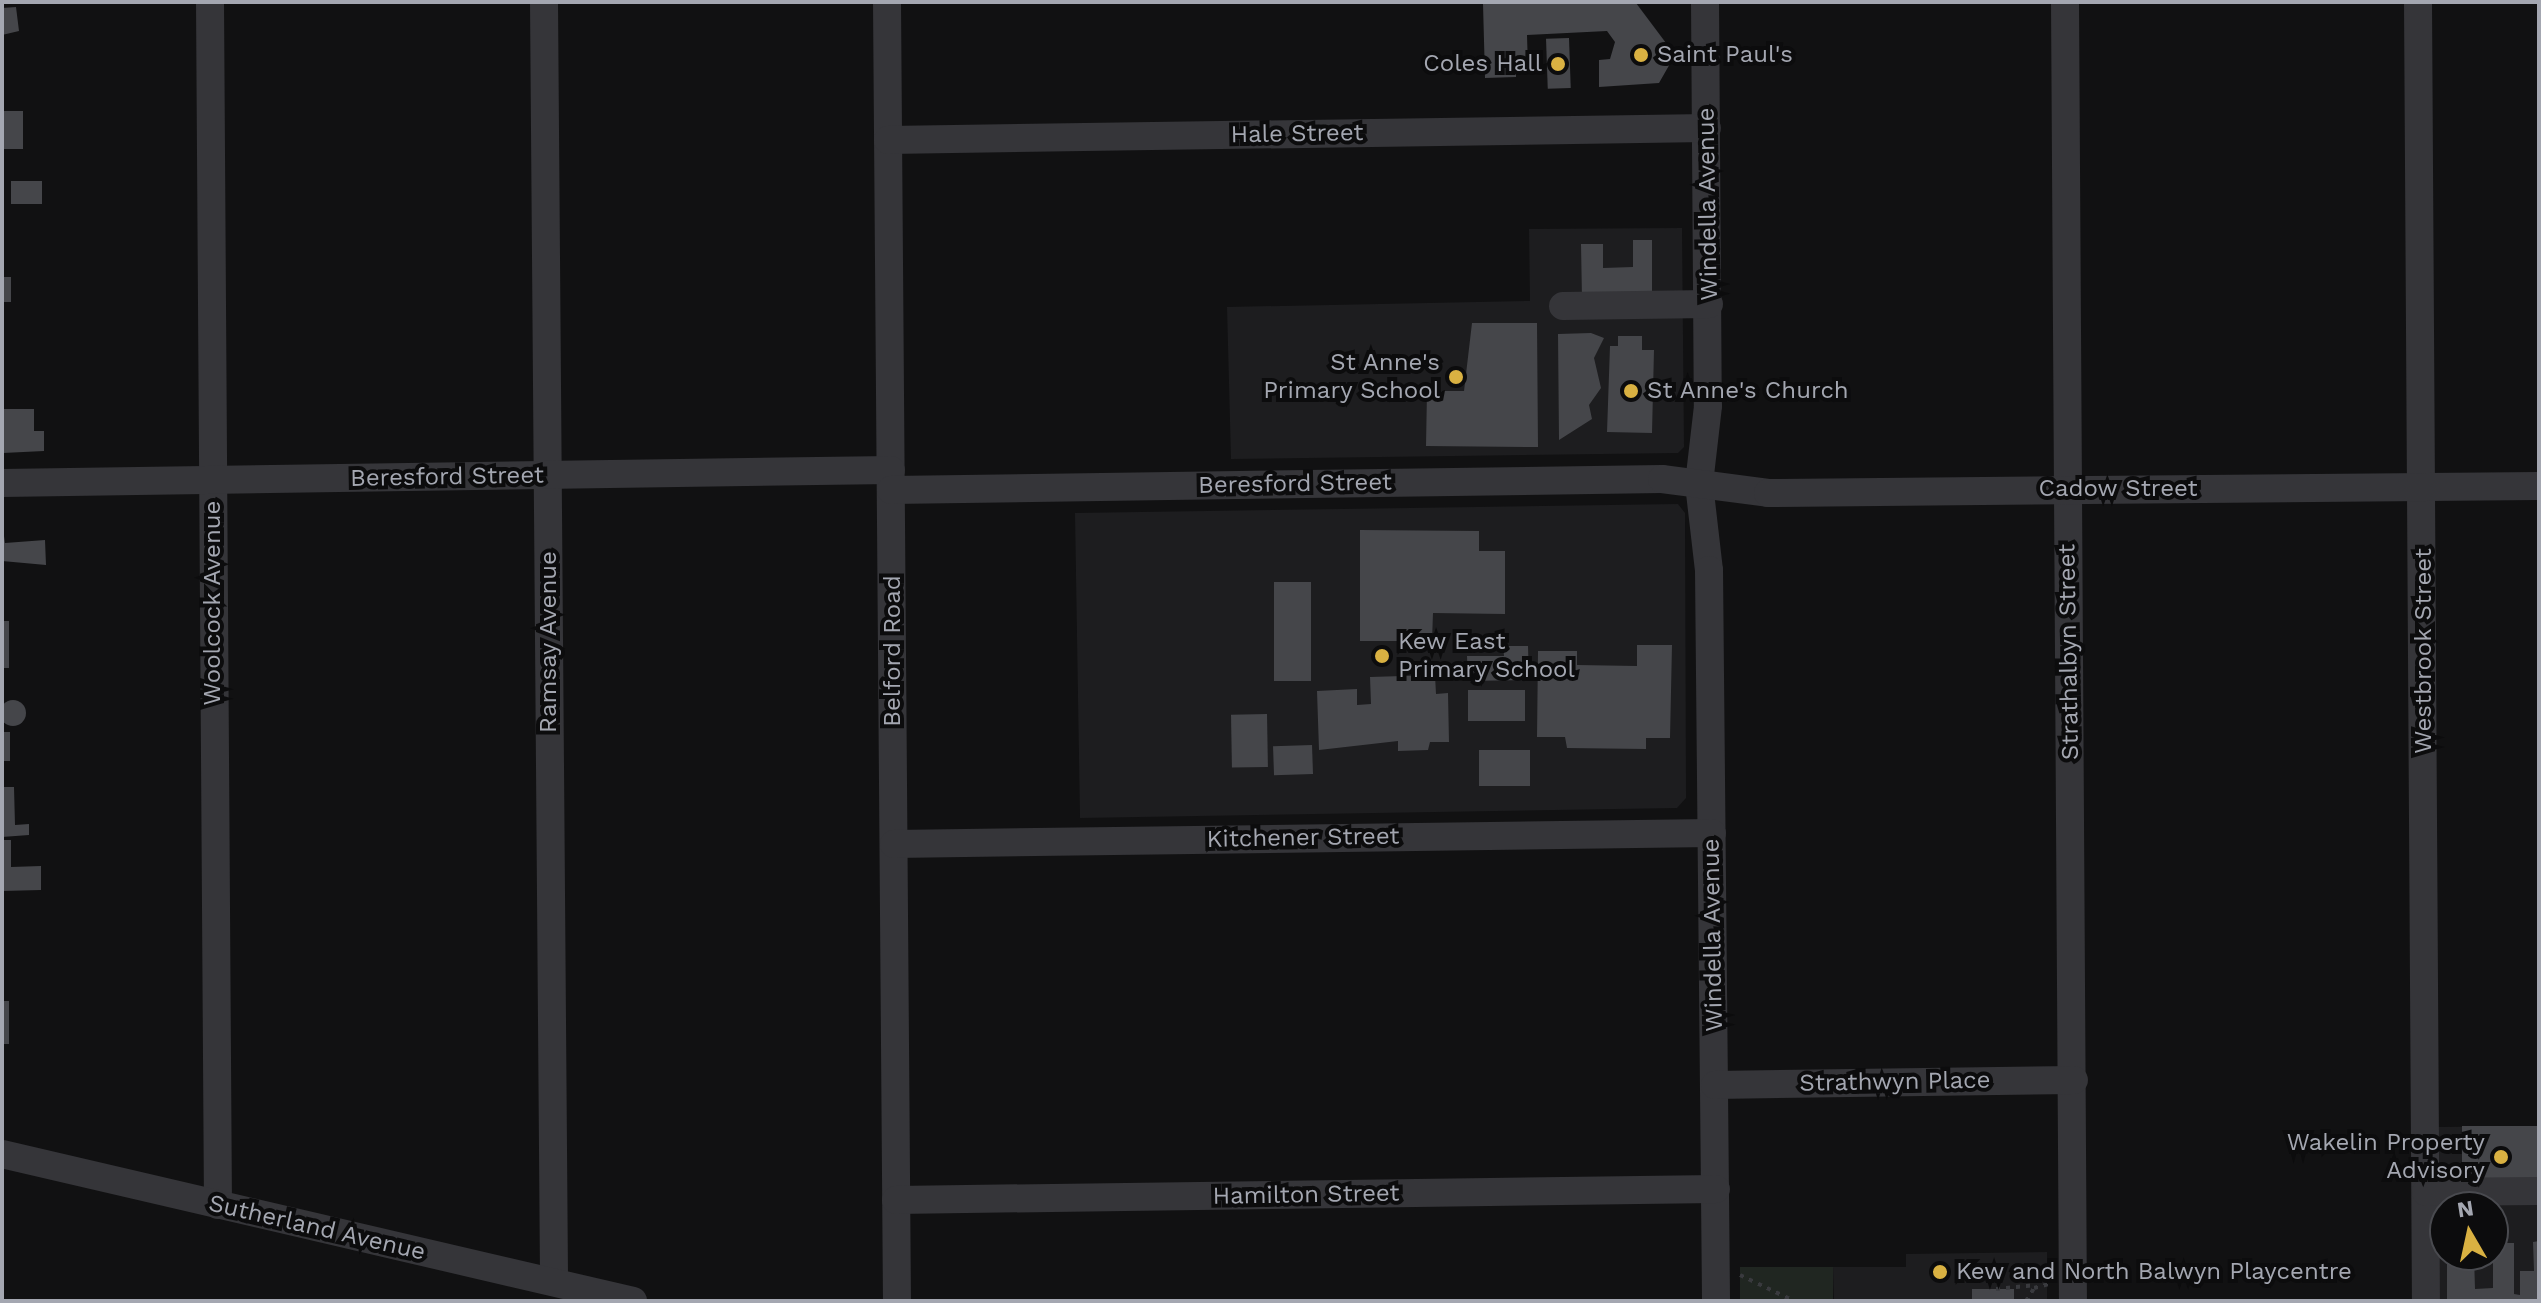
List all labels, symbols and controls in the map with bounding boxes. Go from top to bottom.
place label: Saint Paul's [1657,41,1793,69]
marker: Saint Paul's [1632,46,1650,64]
place label: Coles Hall [1423,50,1542,78]
marker: Coles Hall [1549,55,1567,73]
street label: Windella Avenue [1692,106,1724,302]
street label: Hale Street [1230,118,1364,150]
place label: St Anne's Primary School [1263,349,1440,405]
marker: St Anne's Primary School [1447,368,1465,386]
place label: St Anne's Church [1647,377,1850,405]
marker: St Anne's Church [1622,382,1640,400]
street label: Beresford Street [350,461,544,493]
street label: Beresford Street [1198,468,1392,500]
street label: Cadow Street [2038,475,2198,503]
street label: Woolcock Avenue [199,500,227,706]
street label: Strathalbyn Street [2053,544,2085,760]
street label: Westbrook Street [2410,548,2438,754]
street label: Ramsay Avenue [535,550,563,734]
street label: Belford Road [879,575,907,727]
place label: Kew East Primary School [1398,628,1575,684]
marker: Kew East Primary School [1373,647,1391,665]
street label: Kitchener Street [1206,822,1400,854]
street label: Windella Avenue [1697,837,1729,1033]
street label: Strathwyn Place [1799,1066,1991,1098]
place label: Wakelin Property Advisory [2287,1129,2485,1185]
marker: Wakelin Property Advisory [2492,1148,2510,1166]
street label: Hamilton Street [1212,1179,1400,1211]
street label: Sutherland Avenue [205,1189,429,1267]
north arrow [2429,1191,2509,1271]
text: N [2455,1195,2475,1222]
place label: Kew and North Balwyn Playcentre [1956,1258,2352,1286]
marker: Kew and North Balwyn Playcentre [1931,1263,1949,1281]

